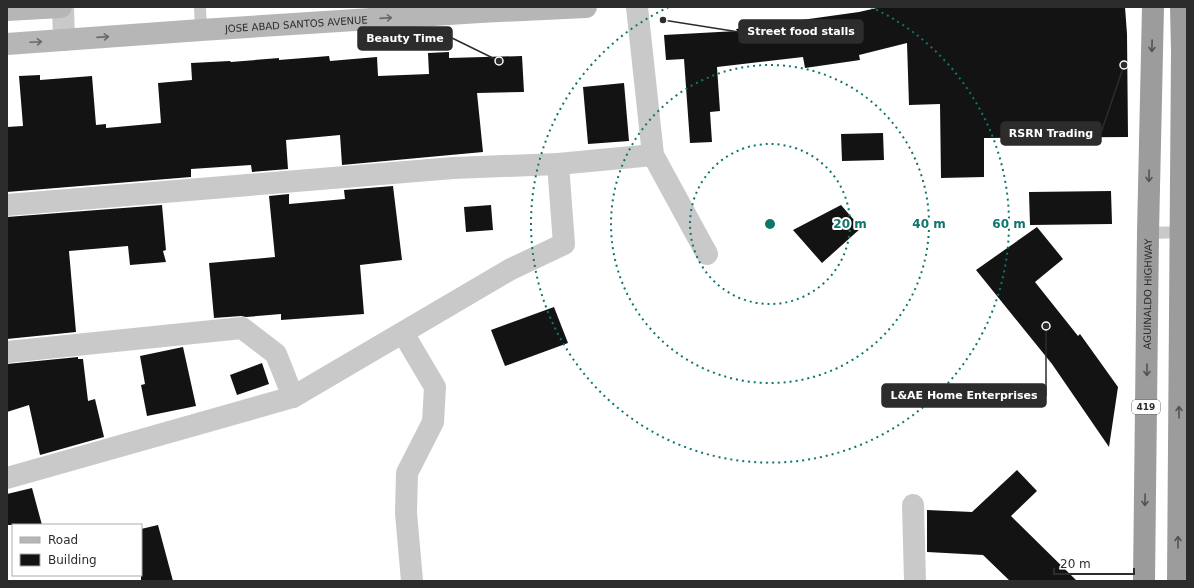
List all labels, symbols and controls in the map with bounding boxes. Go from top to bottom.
street label: JOSE ABAD SANTOS AVENUE [224,14,368,34]
one-way arrow [379,15,392,22]
callout: Street food stalls [739,20,863,43]
text: Street food stalls [747,25,855,38]
callout: Beauty Time [358,27,452,50]
text: Beauty Time [366,32,444,45]
one-way arrow [96,34,109,41]
one-way arrow [29,39,42,46]
one-way arrow [1148,39,1156,52]
callout: RSRN Trading [1001,122,1101,145]
text: RSRN Trading [1009,127,1093,140]
one-way arrow [1145,169,1153,182]
centre of rings [763,217,777,231]
text: 20 m [833,217,867,231]
text: 40 m [912,217,946,231]
text: 60 m [992,217,1026,231]
street label: AGUINALDO HIGHWAY [1141,238,1153,349]
one-way arrow [1143,363,1151,376]
callout: L&AE Home Enterprises [882,384,1046,407]
text: L&AE Home Enterprises [890,389,1038,402]
road number: 419 [1132,400,1160,414]
one-way arrow [1175,406,1183,419]
one-way arrow [1141,493,1149,506]
legend [12,524,142,576]
text: Road [48,533,78,547]
one-way arrow [1174,536,1182,549]
scale bar [1054,550,1134,576]
text: Building [48,553,97,567]
text: 20 m [1060,557,1091,571]

